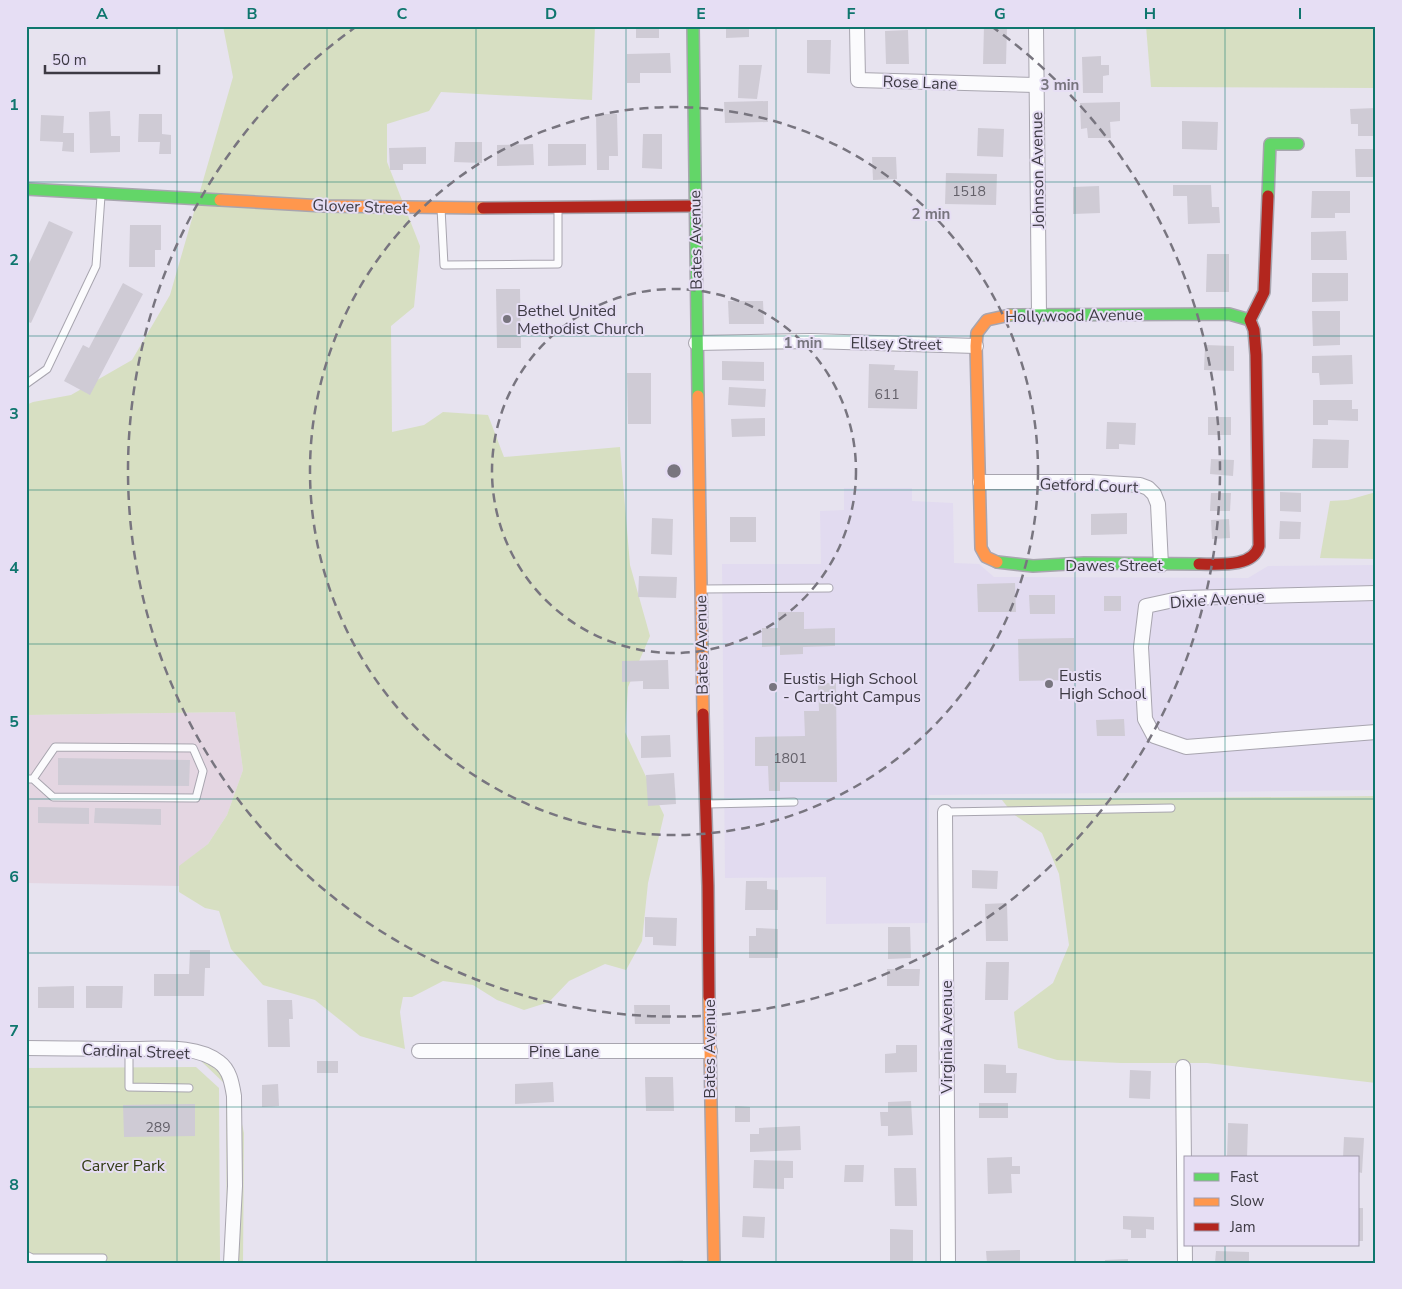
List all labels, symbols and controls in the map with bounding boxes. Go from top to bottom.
text: A [96,3,108,25]
text: B [246,3,258,25]
text: C [397,3,408,25]
text: D [545,3,557,25]
text: E [696,3,706,25]
text: F [847,3,856,25]
text: G [994,3,1006,25]
text: H [1144,3,1156,25]
text: I [1298,3,1302,25]
scale bar [45,42,159,74]
text: 50 m [52,50,87,70]
street label: Rose Lane [882,71,958,95]
text: 3 min [1041,75,1079,95]
text: 1 [9,94,19,116]
street label: Johnson Avenue [1026,112,1050,229]
house number: 1518 [952,182,986,201]
street label: Bates Avenue [684,190,708,290]
street label: Glover Street [312,194,408,220]
text: 2 min [912,204,950,224]
text: 2 [9,249,19,271]
place label: Bethel United Methodist Church [517,300,644,340]
street label: Hollywood Avenue [1005,304,1143,328]
marker: Bethel United Methodist Church [501,313,513,325]
street label: Ellsey Street [850,332,942,356]
text: 1 min [784,333,822,353]
house number: 611 [874,385,900,404]
text: 3 [9,403,19,425]
centre of rings [665,462,683,480]
street label: Getford Court [1039,473,1139,499]
street label: Dawes Street [1065,555,1163,577]
text: 4 [9,557,19,579]
street label: Dixie Avenue [1169,586,1265,614]
street label: Bates Avenue [690,595,714,695]
place label: Eustis High School [1059,665,1147,705]
place label: Eustis High School - Cartright Campus [783,668,921,708]
marker: Eustis High School [1043,678,1055,690]
marker: Eustis High School - Cartright Campus [767,681,779,693]
text: 5 [9,711,19,733]
house number: 1801 [773,749,807,768]
text: 6 [9,866,19,888]
street label: Virginia Avenue [936,980,958,1095]
street label: Bates Avenue [699,999,721,1099]
text: 7 [9,1020,19,1042]
street label: Cardinal Street [82,1039,191,1065]
street label: Pine Lane [529,1041,599,1063]
house number: 289 [145,1118,171,1137]
park label: Carver Park [81,1155,166,1177]
legend [1184,1156,1360,1246]
text: Fast [1230,1167,1259,1187]
text: 8 [9,1174,19,1196]
text: Slow [1230,1191,1265,1211]
text: Jam [1229,1217,1256,1237]

